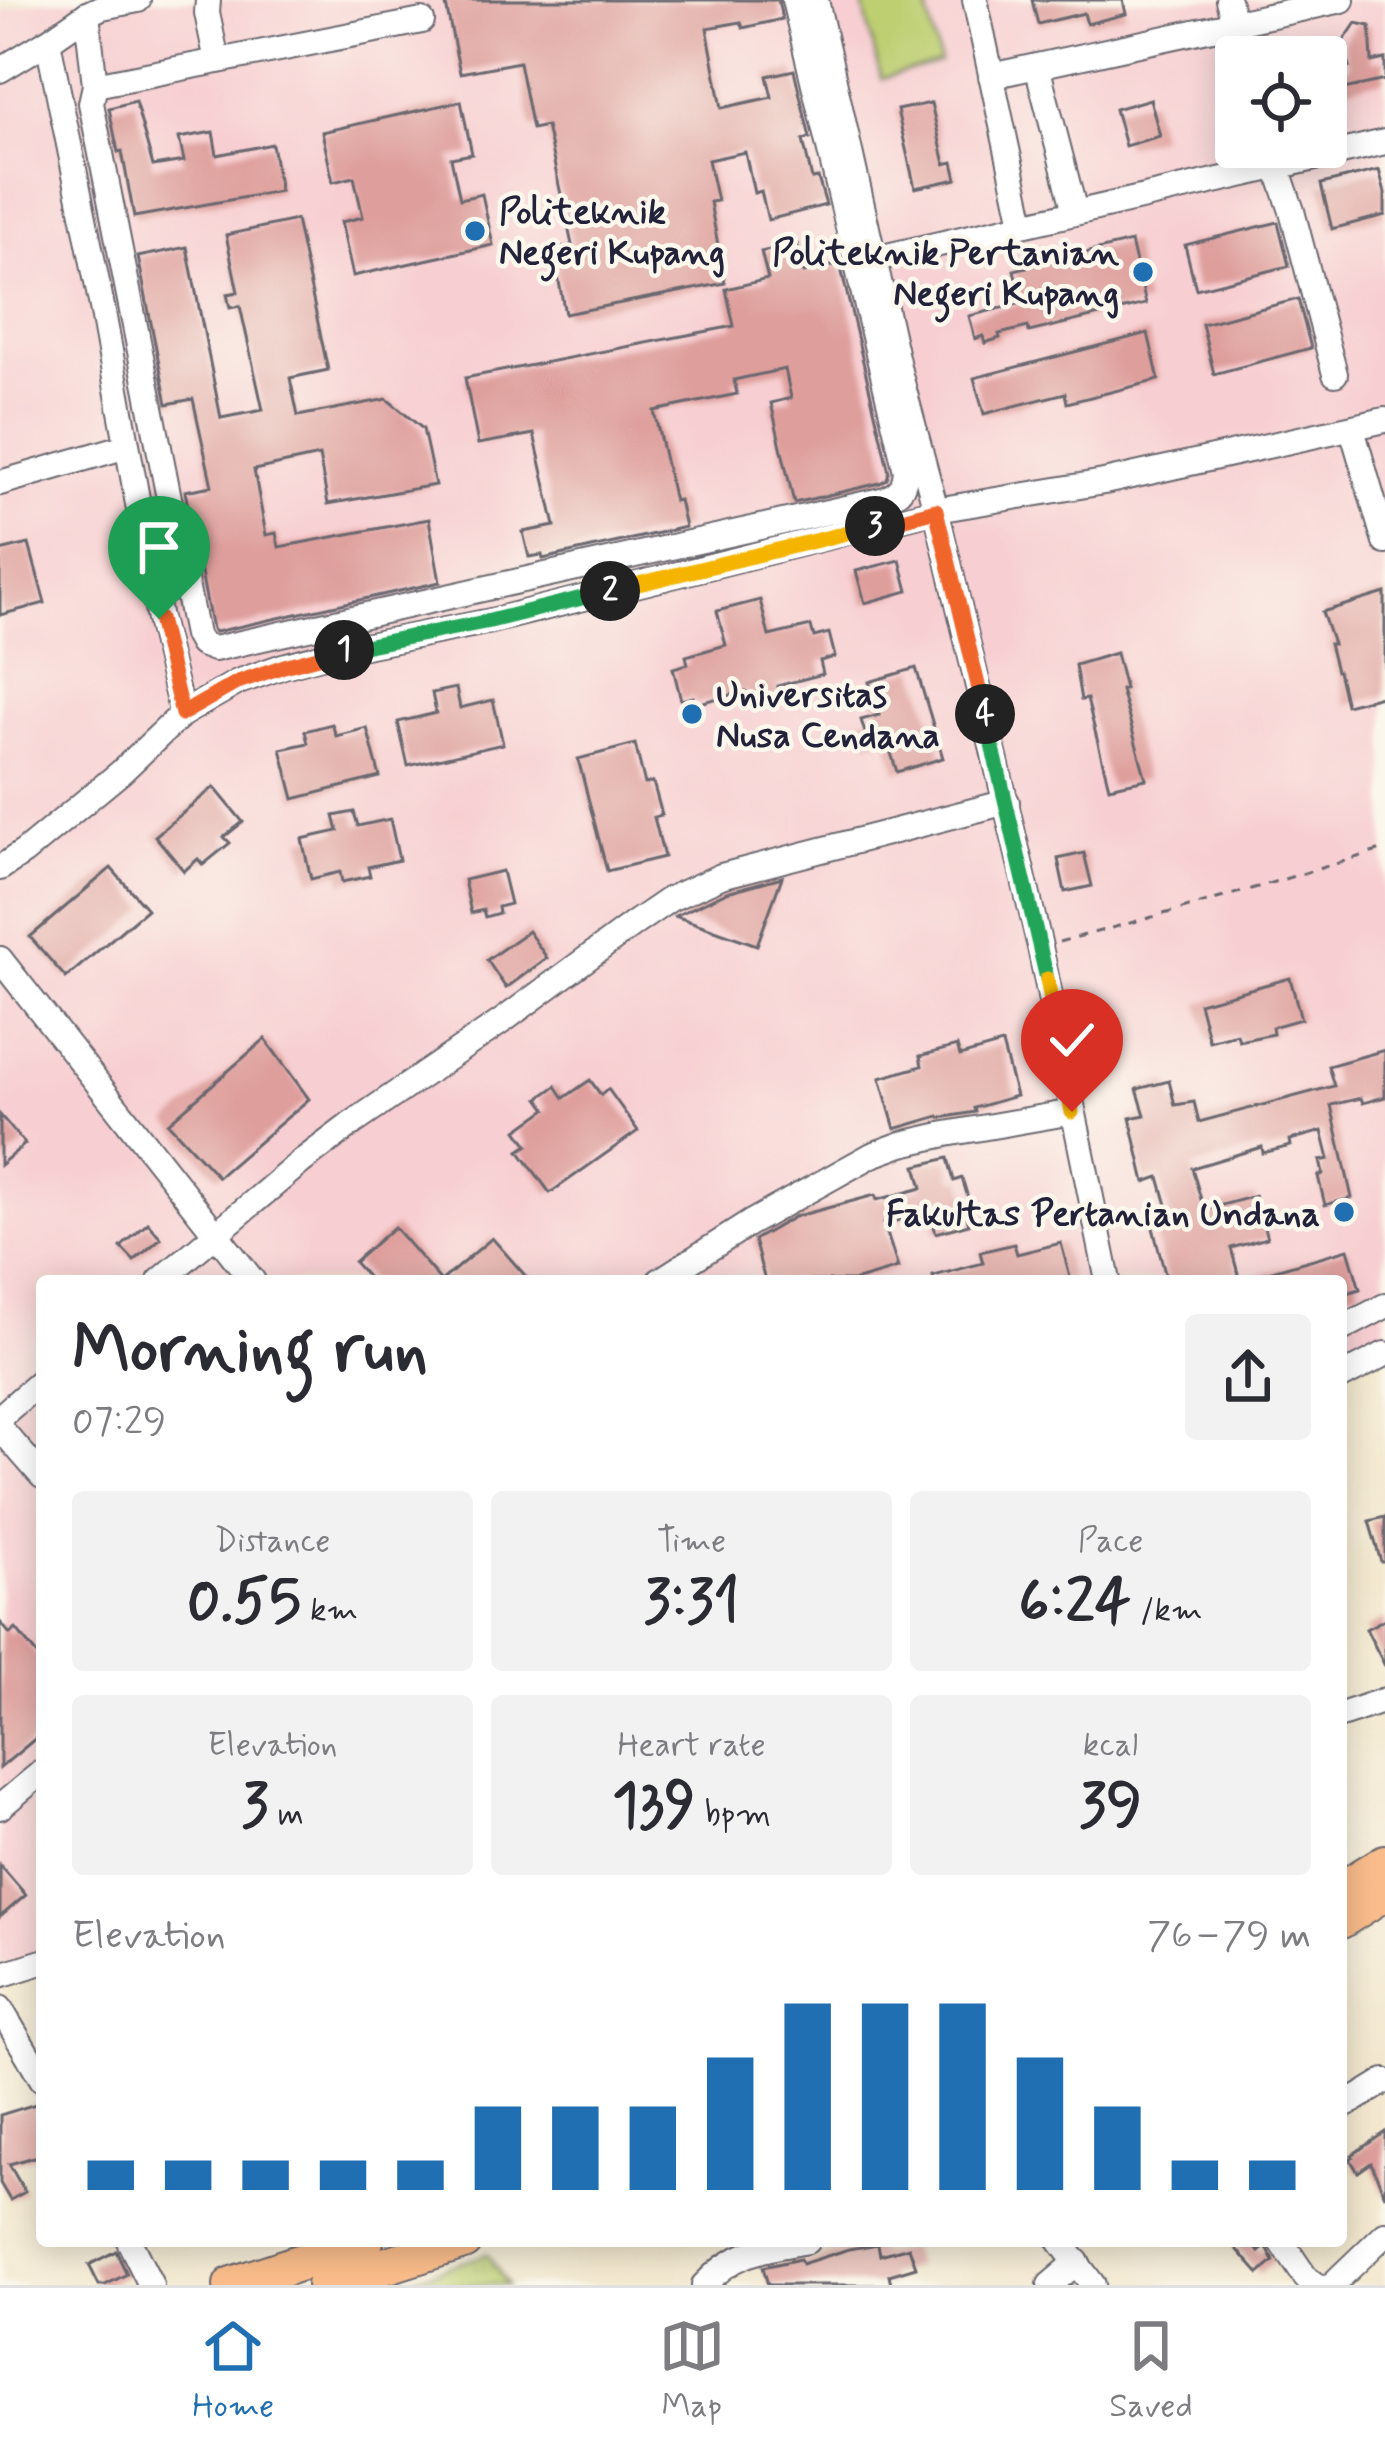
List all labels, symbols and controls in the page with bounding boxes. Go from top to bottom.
map controls [1215,36,1347,168]
button: locate [1215,36,1347,168]
place label: Politeknik Negeri Kupang [499,190,725,282]
marker: Politeknik Negeri Kupang [462,218,488,244]
place label: Politeknik Pertanian Negeri Kupang [772,231,1120,323]
marker: Politeknik Pertanian Negeri Kupang [1130,259,1156,285]
pin [108,496,210,619]
pin: 3 [845,496,905,556]
text: 3 [868,504,882,548]
icon: arrive [126,514,192,580]
pin: 2 [580,561,640,621]
text: 2 [602,569,618,613]
pin: 1 [314,620,374,680]
text: 1 [337,628,351,672]
place label: Universitas Nusa Cendana [716,673,940,761]
pin: 4 [955,684,1015,744]
text: 4 [975,692,995,736]
marker: Universitas Nusa Cendana [679,701,705,727]
pin [1021,989,1123,1112]
icon: check [1039,1007,1105,1073]
place label: Fakultas Pertanian Undana [886,1192,1320,1239]
marker: Fakultas Pertanian Undana [1331,1199,1357,1225]
text: Morning run [72,1309,428,1395]
button: share [1185,1314,1311,1440]
text: 07:29 [72,1397,166,1448]
text: Distance [215,1520,331,1564]
text: Time [657,1520,726,1564]
text: Pace [1078,1520,1143,1564]
text: 0.55 [187,1564,301,1643]
text: 3:31 [643,1564,740,1643]
text: 6:24 [1018,1564,1131,1643]
text: km [301,1589,358,1633]
text: /km [1131,1589,1203,1633]
text: Elevation [208,1724,337,1768]
text: Heart rate [617,1724,766,1768]
text: kcal [1083,1724,1138,1768]
text: 3 [241,1768,268,1847]
text: 139 [612,1768,696,1847]
text: 39 [1079,1768,1142,1847]
text: m [268,1793,304,1837]
text: bpm [696,1793,771,1837]
text: Elevation [72,1911,226,1962]
text: 76–79 m [1147,1911,1311,1962]
tab: Home [192,2313,274,2429]
tab: Map [659,2313,725,2429]
tab: Saved [1109,2313,1193,2429]

